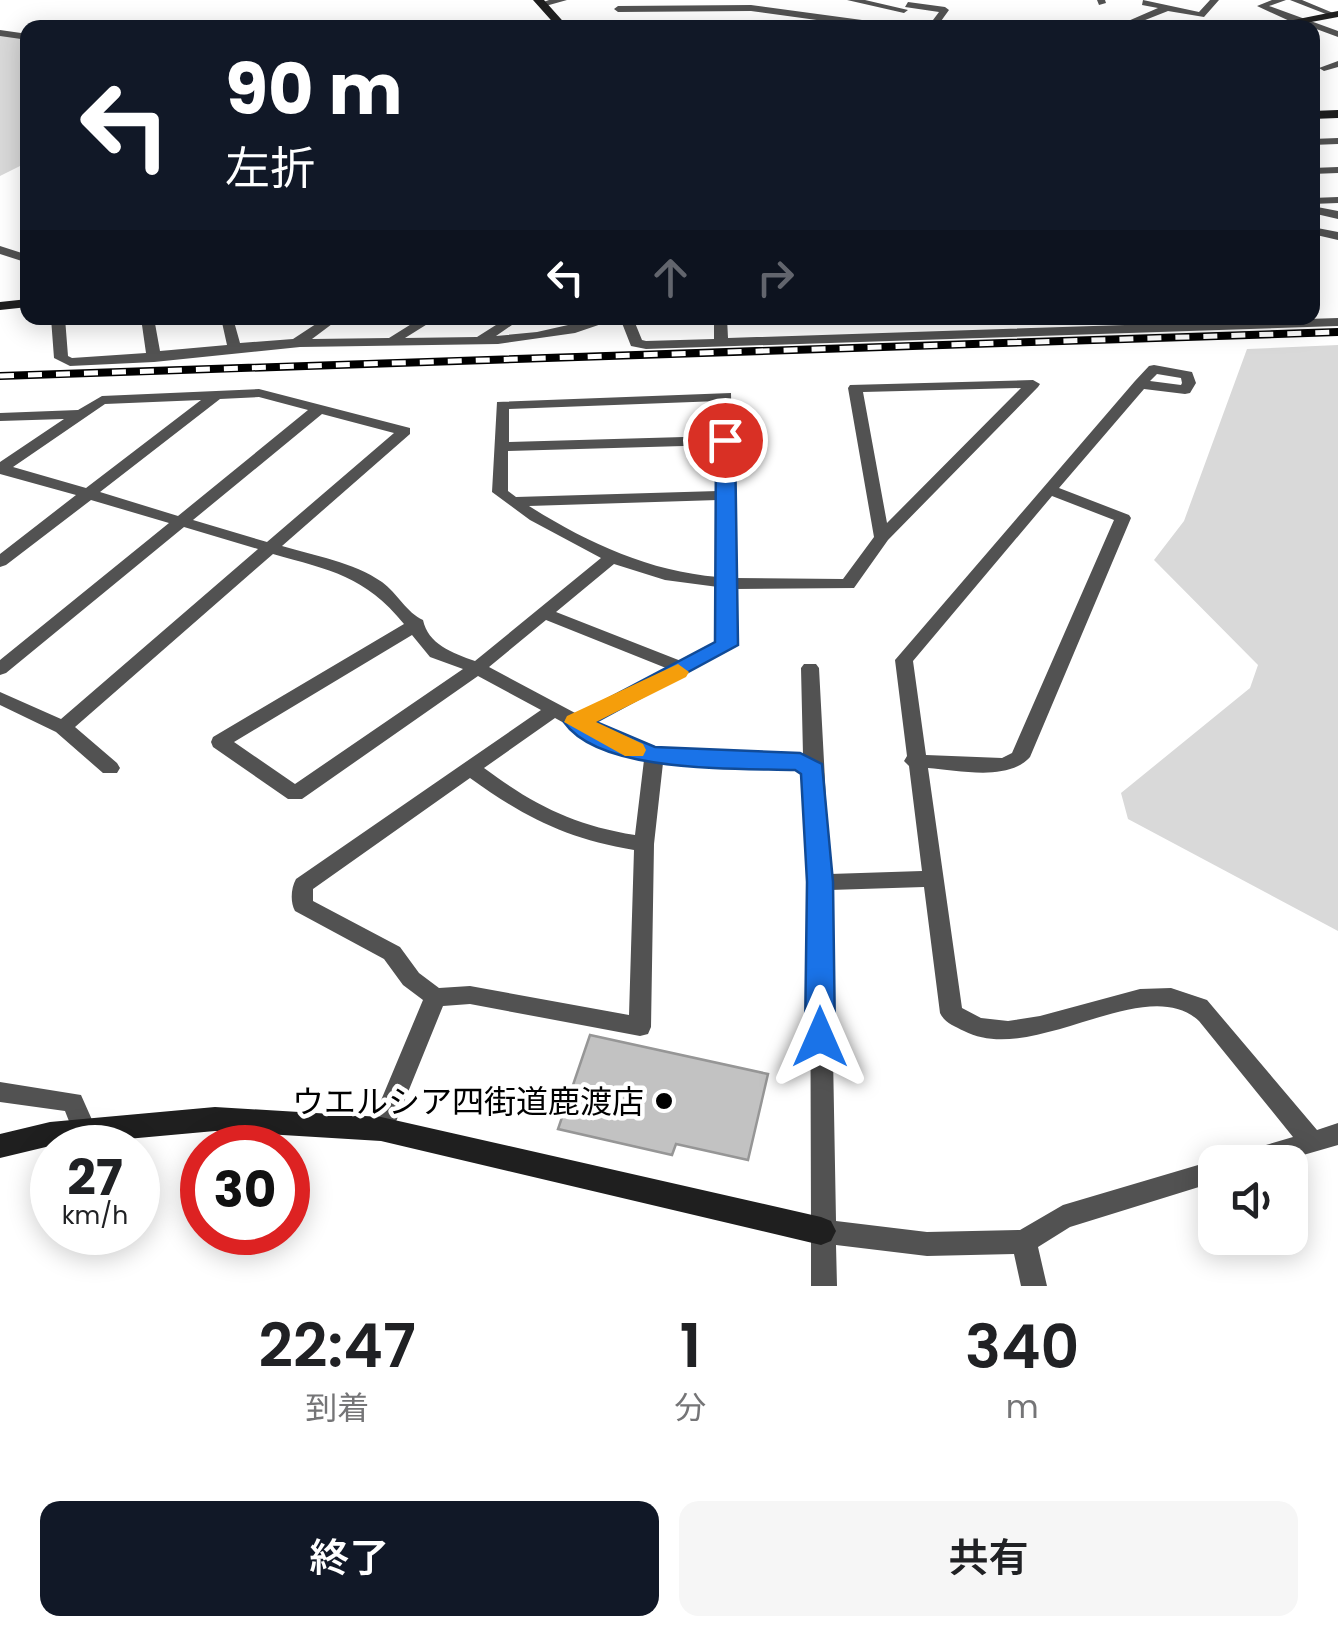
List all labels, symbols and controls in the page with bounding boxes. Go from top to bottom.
text: 90 m [225,40,403,139]
icon: left [60,60,190,190]
text: 左折 [225,137,315,200]
icon: left [538,250,593,305]
icon: ahead [643,250,698,305]
icon: right [748,250,803,305]
pin [683,398,768,483]
icon: arrive [698,413,753,468]
position arrow [768,985,872,1089]
place label: ウエルシア四街道鹿渡店 [292,1079,644,1124]
marker: ウエルシア四街道鹿渡店 [653,1090,675,1112]
speed limit sign: 30 [180,1125,310,1255]
text: 27 [67,1142,123,1213]
map controls [1198,1145,1308,1255]
button: sound [1198,1145,1308,1255]
text: km/h [62,1198,128,1233]
text: 22:47 [259,1304,416,1388]
text: 1 [680,1304,701,1388]
text: 340 [965,1305,1079,1389]
text: m [1006,1384,1039,1429]
text: 到着 [305,1385,369,1430]
text: 分 [674,1385,706,1430]
button: 終了 [40,1501,659,1616]
button: 共有 [679,1501,1298,1616]

